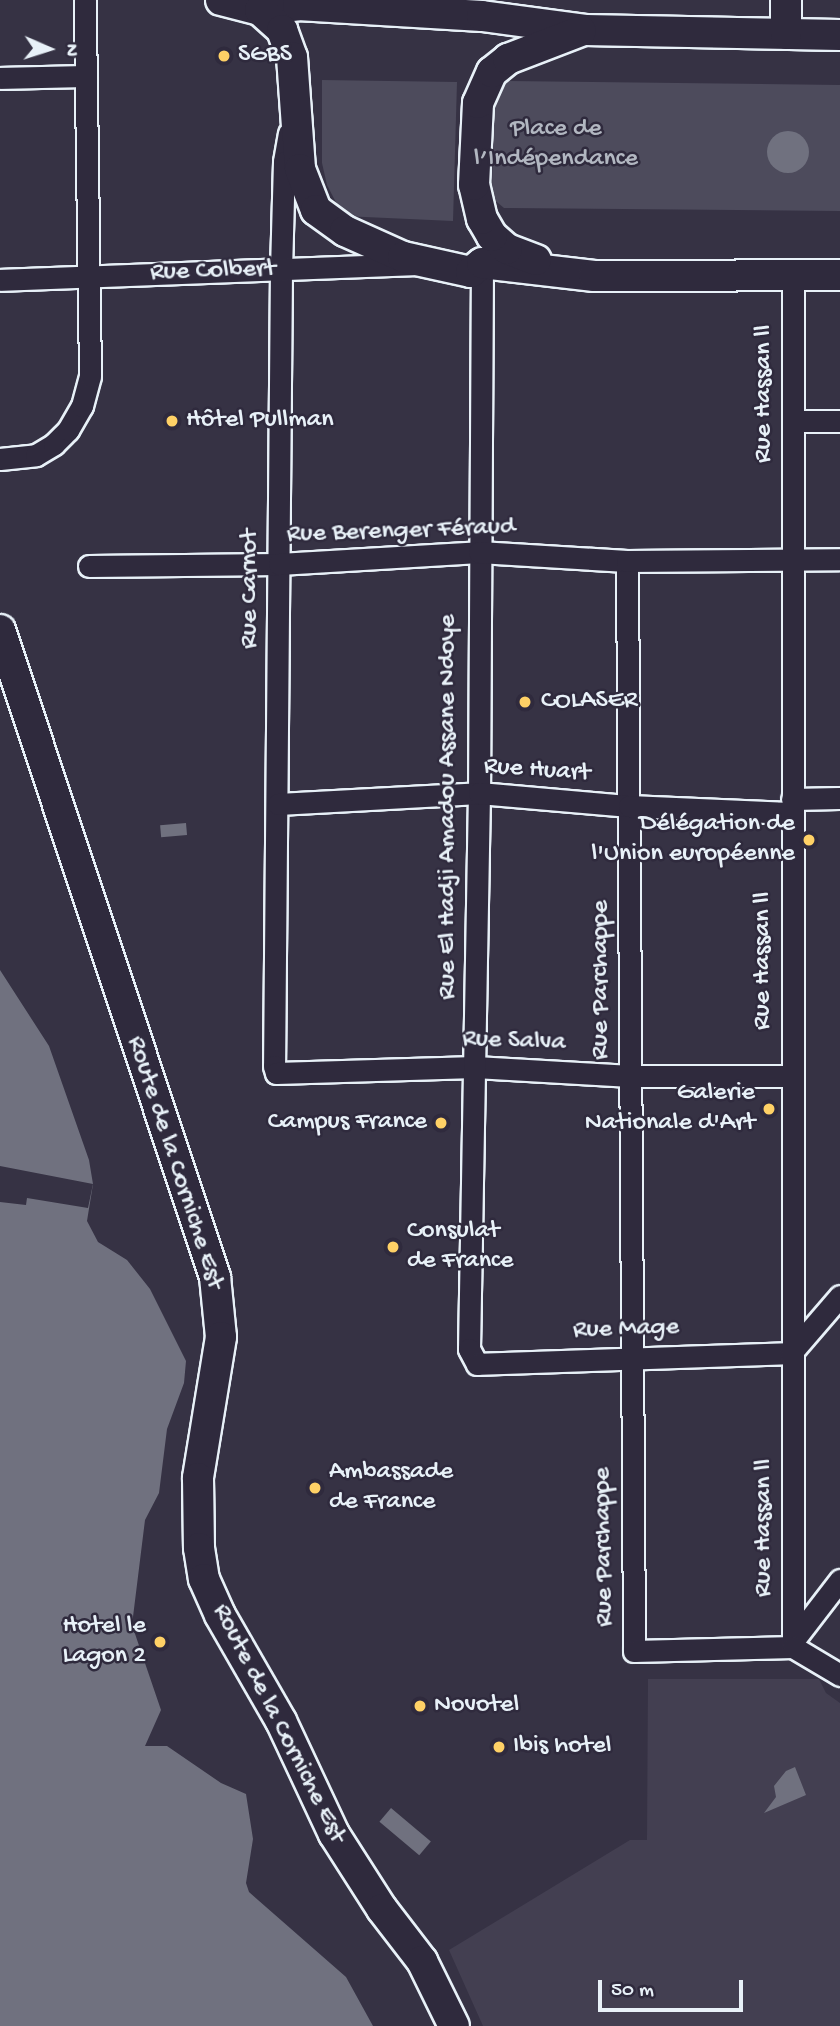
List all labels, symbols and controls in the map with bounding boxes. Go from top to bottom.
north arrow [14,14,84,84]
place label: SGBS [238,40,292,72]
text: N [59,43,82,57]
marker: SGBS [216,48,232,64]
park label: Place de l’Indépendance [474,114,638,176]
street label: Rue Colbert [150,254,276,290]
street label: Rue Hassan ll [749,325,781,463]
place label: Hôtel Pullman [186,405,333,437]
marker: Hôtel Pullman [164,413,180,429]
street label: Rue Berenger Féraud [286,512,516,552]
street label: Rue Carnot [235,529,267,649]
street label: Rue El Hadji Amadou Assane Ndoye [433,614,465,1000]
place label: COLASER [541,686,637,718]
marker: COLASER [515,692,535,712]
street label: Rue Huart [483,752,591,790]
place label: Délégation de l'Union européenne [592,809,795,870]
marker: Délégation de l'Union européenne [801,832,817,848]
street label: Rue Hassan ll [748,892,780,1030]
street label: Rue Parchappe [586,900,618,1060]
street label: Rue Salva [462,1025,566,1059]
street label: Route de la Corniche Est [118,1033,230,1293]
place label: Galerie Nationale d'Art [585,1078,755,1140]
marker: Galerie Nationale d'Art [761,1101,777,1117]
place label: Campus France [268,1107,427,1139]
marker: Campus France [433,1115,449,1131]
place label: Consulat de France [407,1216,513,1278]
marker: Consulat de France [385,1239,401,1255]
street label: Rue Mage [572,1313,680,1347]
place label: Ambassade de France [329,1457,453,1518]
street label: Rue Hassan ll [749,1459,781,1597]
street label: Rue Parchappe [588,1467,622,1627]
marker: Ambassade de France [307,1480,323,1496]
street label: Route de la Corniche Est [204,1599,352,1849]
place label: Hotel le Lagon 2 [63,1611,146,1672]
marker: Hotel le Lagon 2 [152,1634,168,1650]
place label: Novotel [434,1690,519,1722]
marker: Novotel [412,1698,428,1714]
place label: Ibis hotel [513,1731,612,1763]
marker: Ibis hotel [491,1739,507,1755]
scale bar [602,1966,747,2010]
text: 50 m [611,1979,654,2004]

